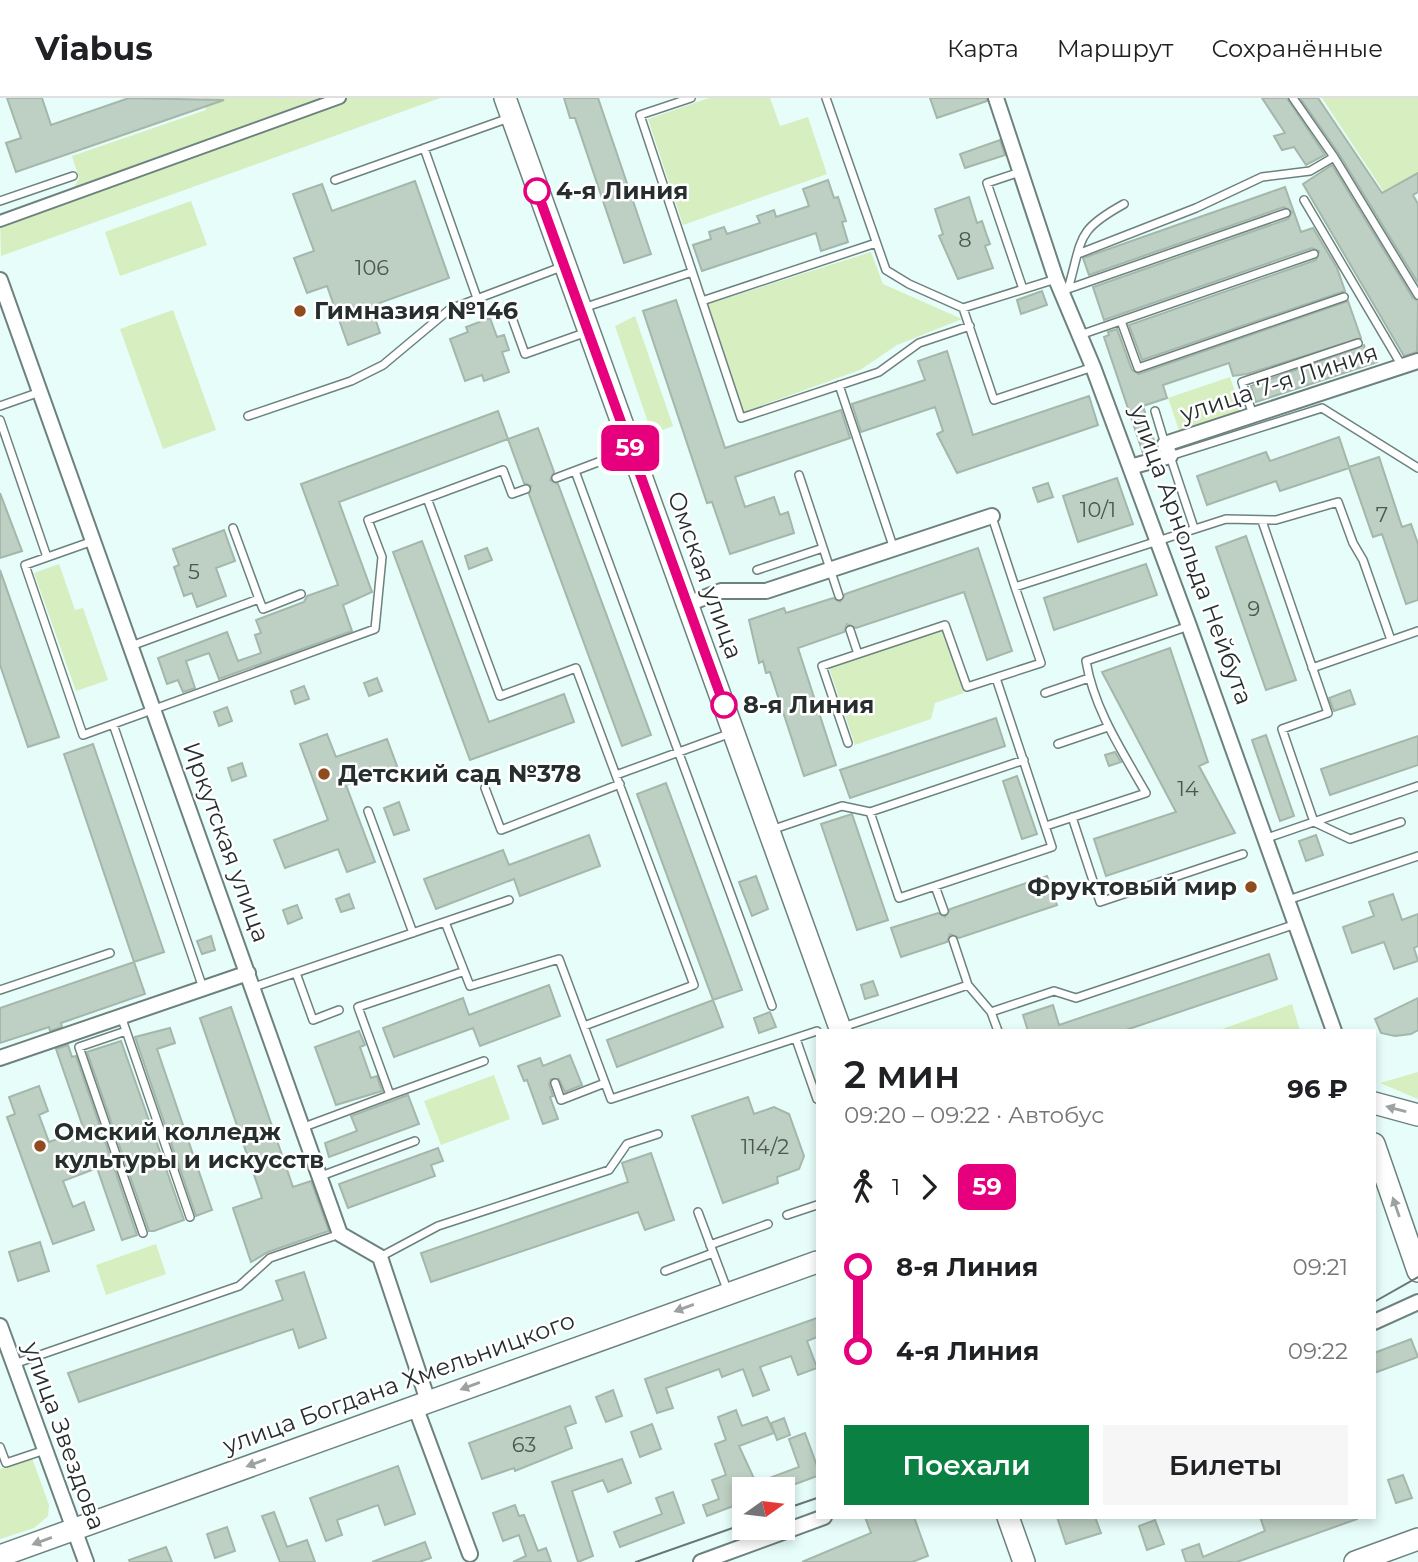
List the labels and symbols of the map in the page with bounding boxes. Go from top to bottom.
place label: 4-я Линия [556,176,688,205]
marker: 4-я Линия [524,178,550,204]
house number: 8 [958,227,972,252]
house number: 106 [355,255,389,280]
place label: Гимназия №146 [314,296,518,325]
marker: Гимназия №146 [292,303,308,319]
street label: улица 7-я Линия [1175,337,1381,428]
street label: улица Арнольда Нейбута [1123,400,1259,708]
line badge: 59 [598,425,662,471]
street label: Омская улица [662,487,749,663]
house number: 10/1 [1080,497,1116,522]
house number: 7 [1376,502,1388,527]
house number: 5 [188,559,200,584]
house number: 9 [1248,596,1260,621]
place label: 8-я Линия [743,690,874,719]
marker: 8-я Линия [711,692,737,718]
street label: Иркутская улица [177,738,276,946]
place label: Детский сад №378 [338,759,581,788]
marker: Детский сад №378 [316,766,332,782]
house number: 14 [1177,776,1199,801]
place label: Фруктовый мир [1027,872,1237,901]
marker: Фруктовый мир [1243,879,1259,895]
one-way arrow [1385,1103,1407,1114]
place label: Омский колледж культуры и искусств [54,1117,324,1174]
house number: 114/2 [741,1134,789,1159]
marker: Омский колледж культуры и искусств [32,1138,48,1154]
one-way arrow [1390,1197,1401,1218]
one-way arrow [673,1303,694,1314]
street label: улица Богдана Хмельницкого [218,1305,579,1460]
street label: улица Звездова [17,1337,112,1534]
one-way arrow [459,1381,480,1392]
house number: 63 [512,1432,536,1457]
one-way arrow [245,1458,266,1469]
north arrow [732,1477,794,1540]
one-way arrow [31,1536,52,1547]

